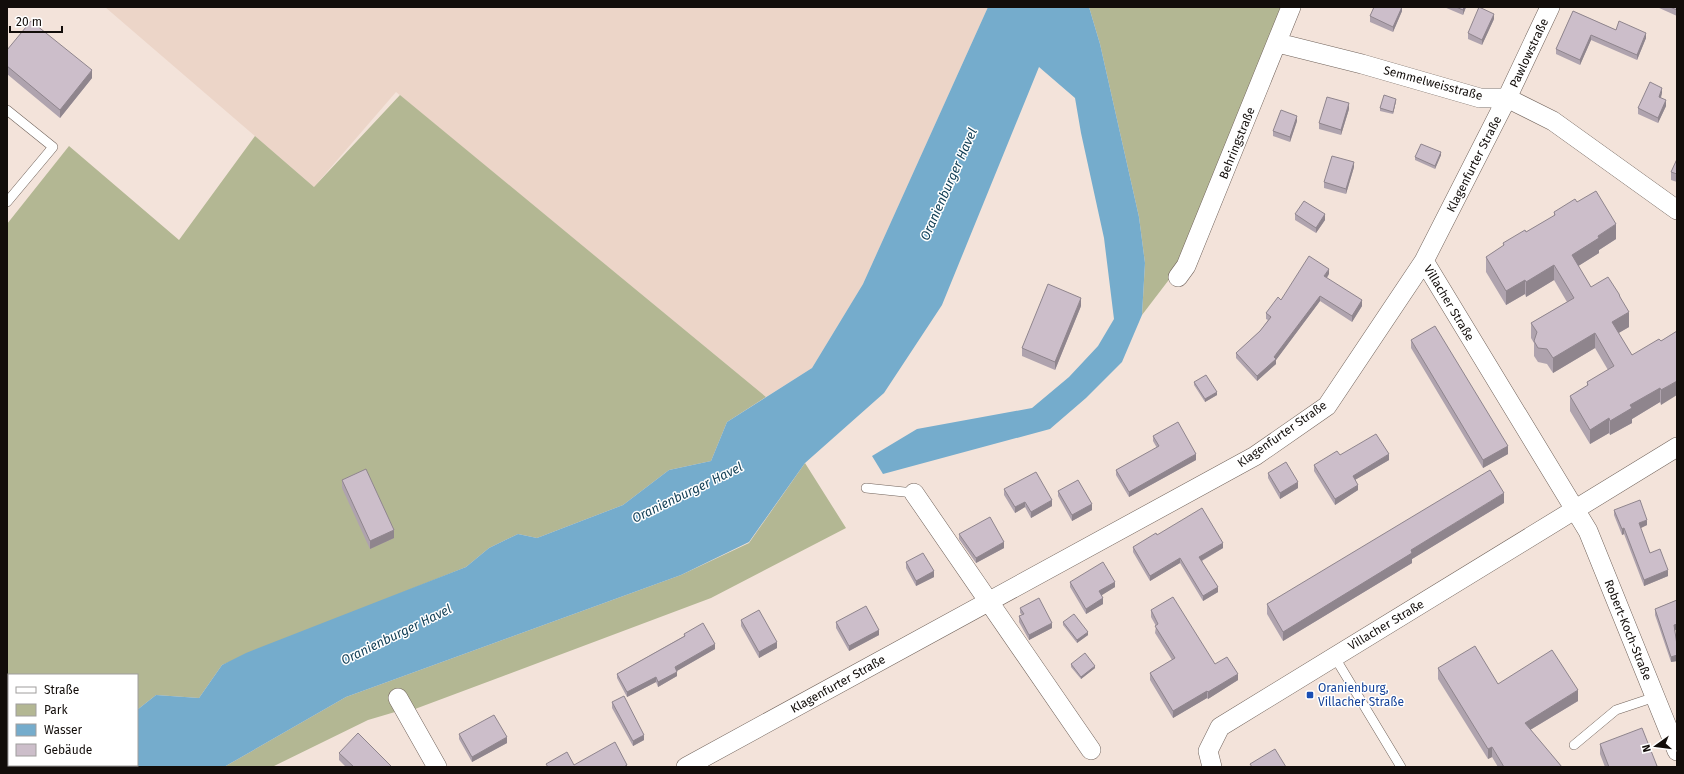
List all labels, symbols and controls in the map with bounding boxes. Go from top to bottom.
scale bar [10,8,62,34]
text: 20 m [16,15,42,29]
street label: Pawlowstraße [1507,16,1551,90]
street label: Semmelweisstraße [1382,63,1484,103]
street label: Behringstraße [1216,105,1258,181]
street label: Klagenfurter Straße [1444,114,1504,214]
water label: Oranienburger Havel [917,126,980,243]
street label: Villacher Straße [1421,263,1477,343]
street label: Klagenfurter Straße [1235,398,1329,470]
water label: Oranienburger Havel [629,459,745,526]
street label: Robert-Koch-Straße [1601,578,1655,682]
street label: Villacher Straße [1346,597,1426,653]
water label: Oranienburger Havel [338,601,454,668]
street label: Klagenfurter Straße [788,652,888,716]
legend [8,674,138,766]
place label: Oranienburg, Villacher Straße [1318,681,1404,709]
text: Straße [44,683,79,697]
marker: Oranienburg, Villacher Straße [1305,690,1315,700]
text: Park [44,703,68,717]
text: Wasser [44,723,83,737]
north arrow [1636,726,1676,766]
text: Gebäude [44,743,92,757]
text: N [1640,743,1654,753]

